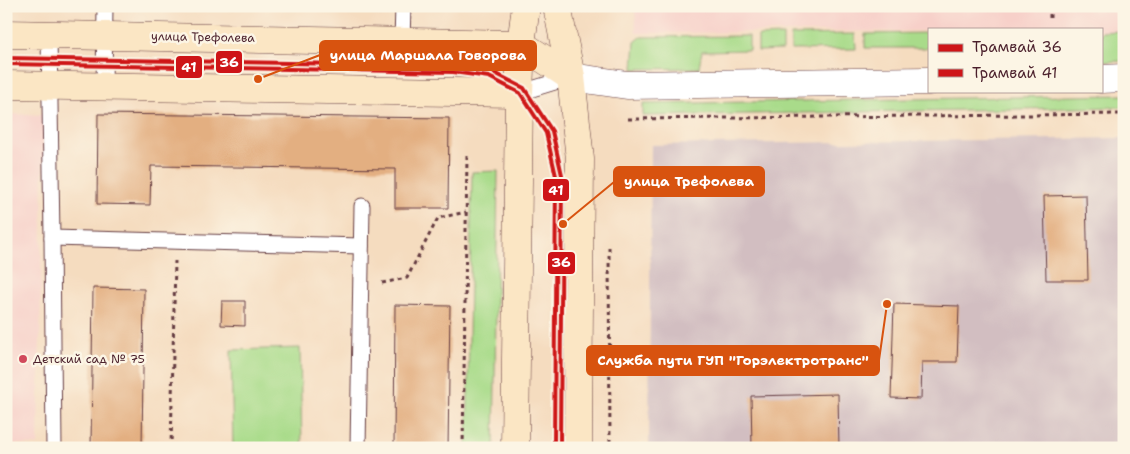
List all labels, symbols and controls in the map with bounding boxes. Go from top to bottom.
street label: улица Трефолева [151,28,256,46]
legend [928,28,1102,92]
text: Трамвай 36 [972,37,1062,57]
callout: улица Маршала Говорова [320,41,536,70]
text: улица Маршала Говорова [330,46,527,64]
line badge: 36 [215,50,243,74]
text: 36 [219,53,239,71]
line badge: 41 [175,55,203,79]
text: 41 [181,58,197,76]
text: Трамвай 41 [972,63,1057,83]
callout: улица Трефолева [614,167,764,196]
text: улица Трефолева [624,172,754,190]
line badge: 41 [542,178,570,202]
text: 41 [548,181,564,199]
line badge: 36 [547,251,576,275]
text: 36 [551,253,571,271]
callout: Служба пути ГУП "Горэлектротранс" [587,346,879,375]
place label: Детский сад № 75 [33,351,145,367]
text: Служба пути ГУП "Горэлектротранс" [597,351,869,369]
marker: Детский сад № 75 [17,353,29,365]

